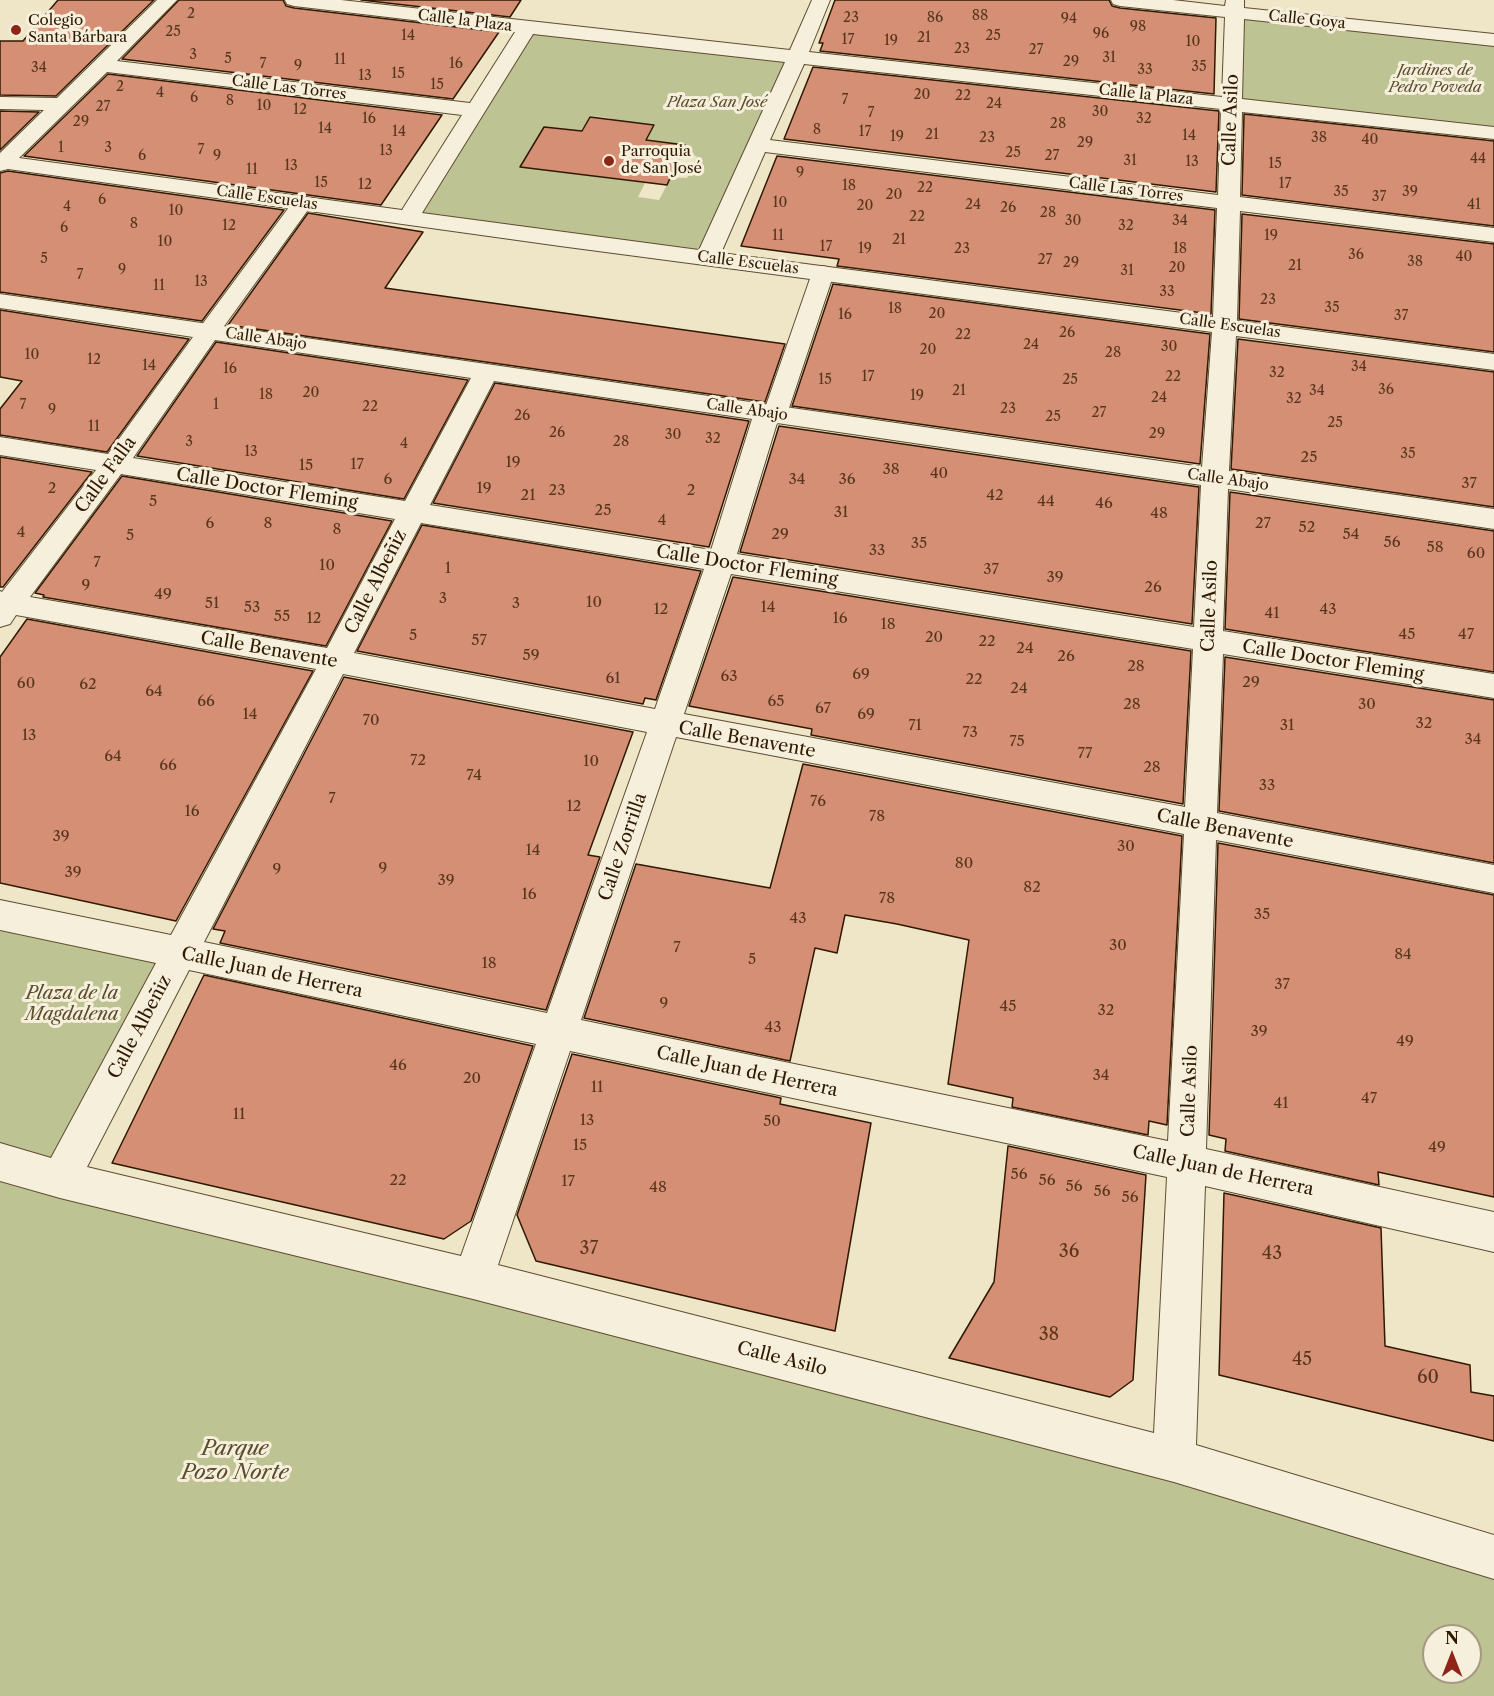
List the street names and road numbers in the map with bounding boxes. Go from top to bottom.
street label: Calle la Plaza [417,6,513,36]
street label: Calle Goya [1268,7,1346,33]
street label: Calle Las Torres [231,72,347,104]
street label: Calle Asilo [1219,74,1243,166]
street label: Calle la Plaza [1098,81,1194,109]
street label: Calle Las Torres [1068,174,1184,206]
street label: Calle Escuelas [215,182,319,214]
street label: Calle Escuelas [696,248,800,278]
street label: Calle Escuelas [1178,310,1282,342]
street label: Calle Abajo [224,324,308,354]
street label: Calle Abajo [705,395,789,425]
street label: Calle Falla [71,432,141,518]
street label: Calle Doctor Fleming [175,464,359,514]
street label: Calle Abajo [1186,465,1270,495]
street label: Calle Albeñiz [340,526,412,638]
street label: Calle Doctor Fleming [655,541,839,591]
street label: Calle Asilo [1198,560,1222,652]
street label: Calle Benavente [199,627,339,673]
street label: Calle Doctor Fleming [1241,636,1425,686]
street label: Calle Benavente [677,717,817,763]
street label: Calle Zorrilla [594,790,652,904]
street label: Calle Benavente [1155,805,1295,853]
street label: Calle Juan de Herrera [179,943,365,1003]
street label: Calle Albeñiz [104,971,176,1083]
street label: Calle Juan de Herrera [654,1042,840,1102]
street label: Calle Asilo [1178,1045,1202,1137]
street label: Calle Juan de Herrera [1130,1141,1316,1201]
street label: Calle Asilo [735,1337,829,1381]

